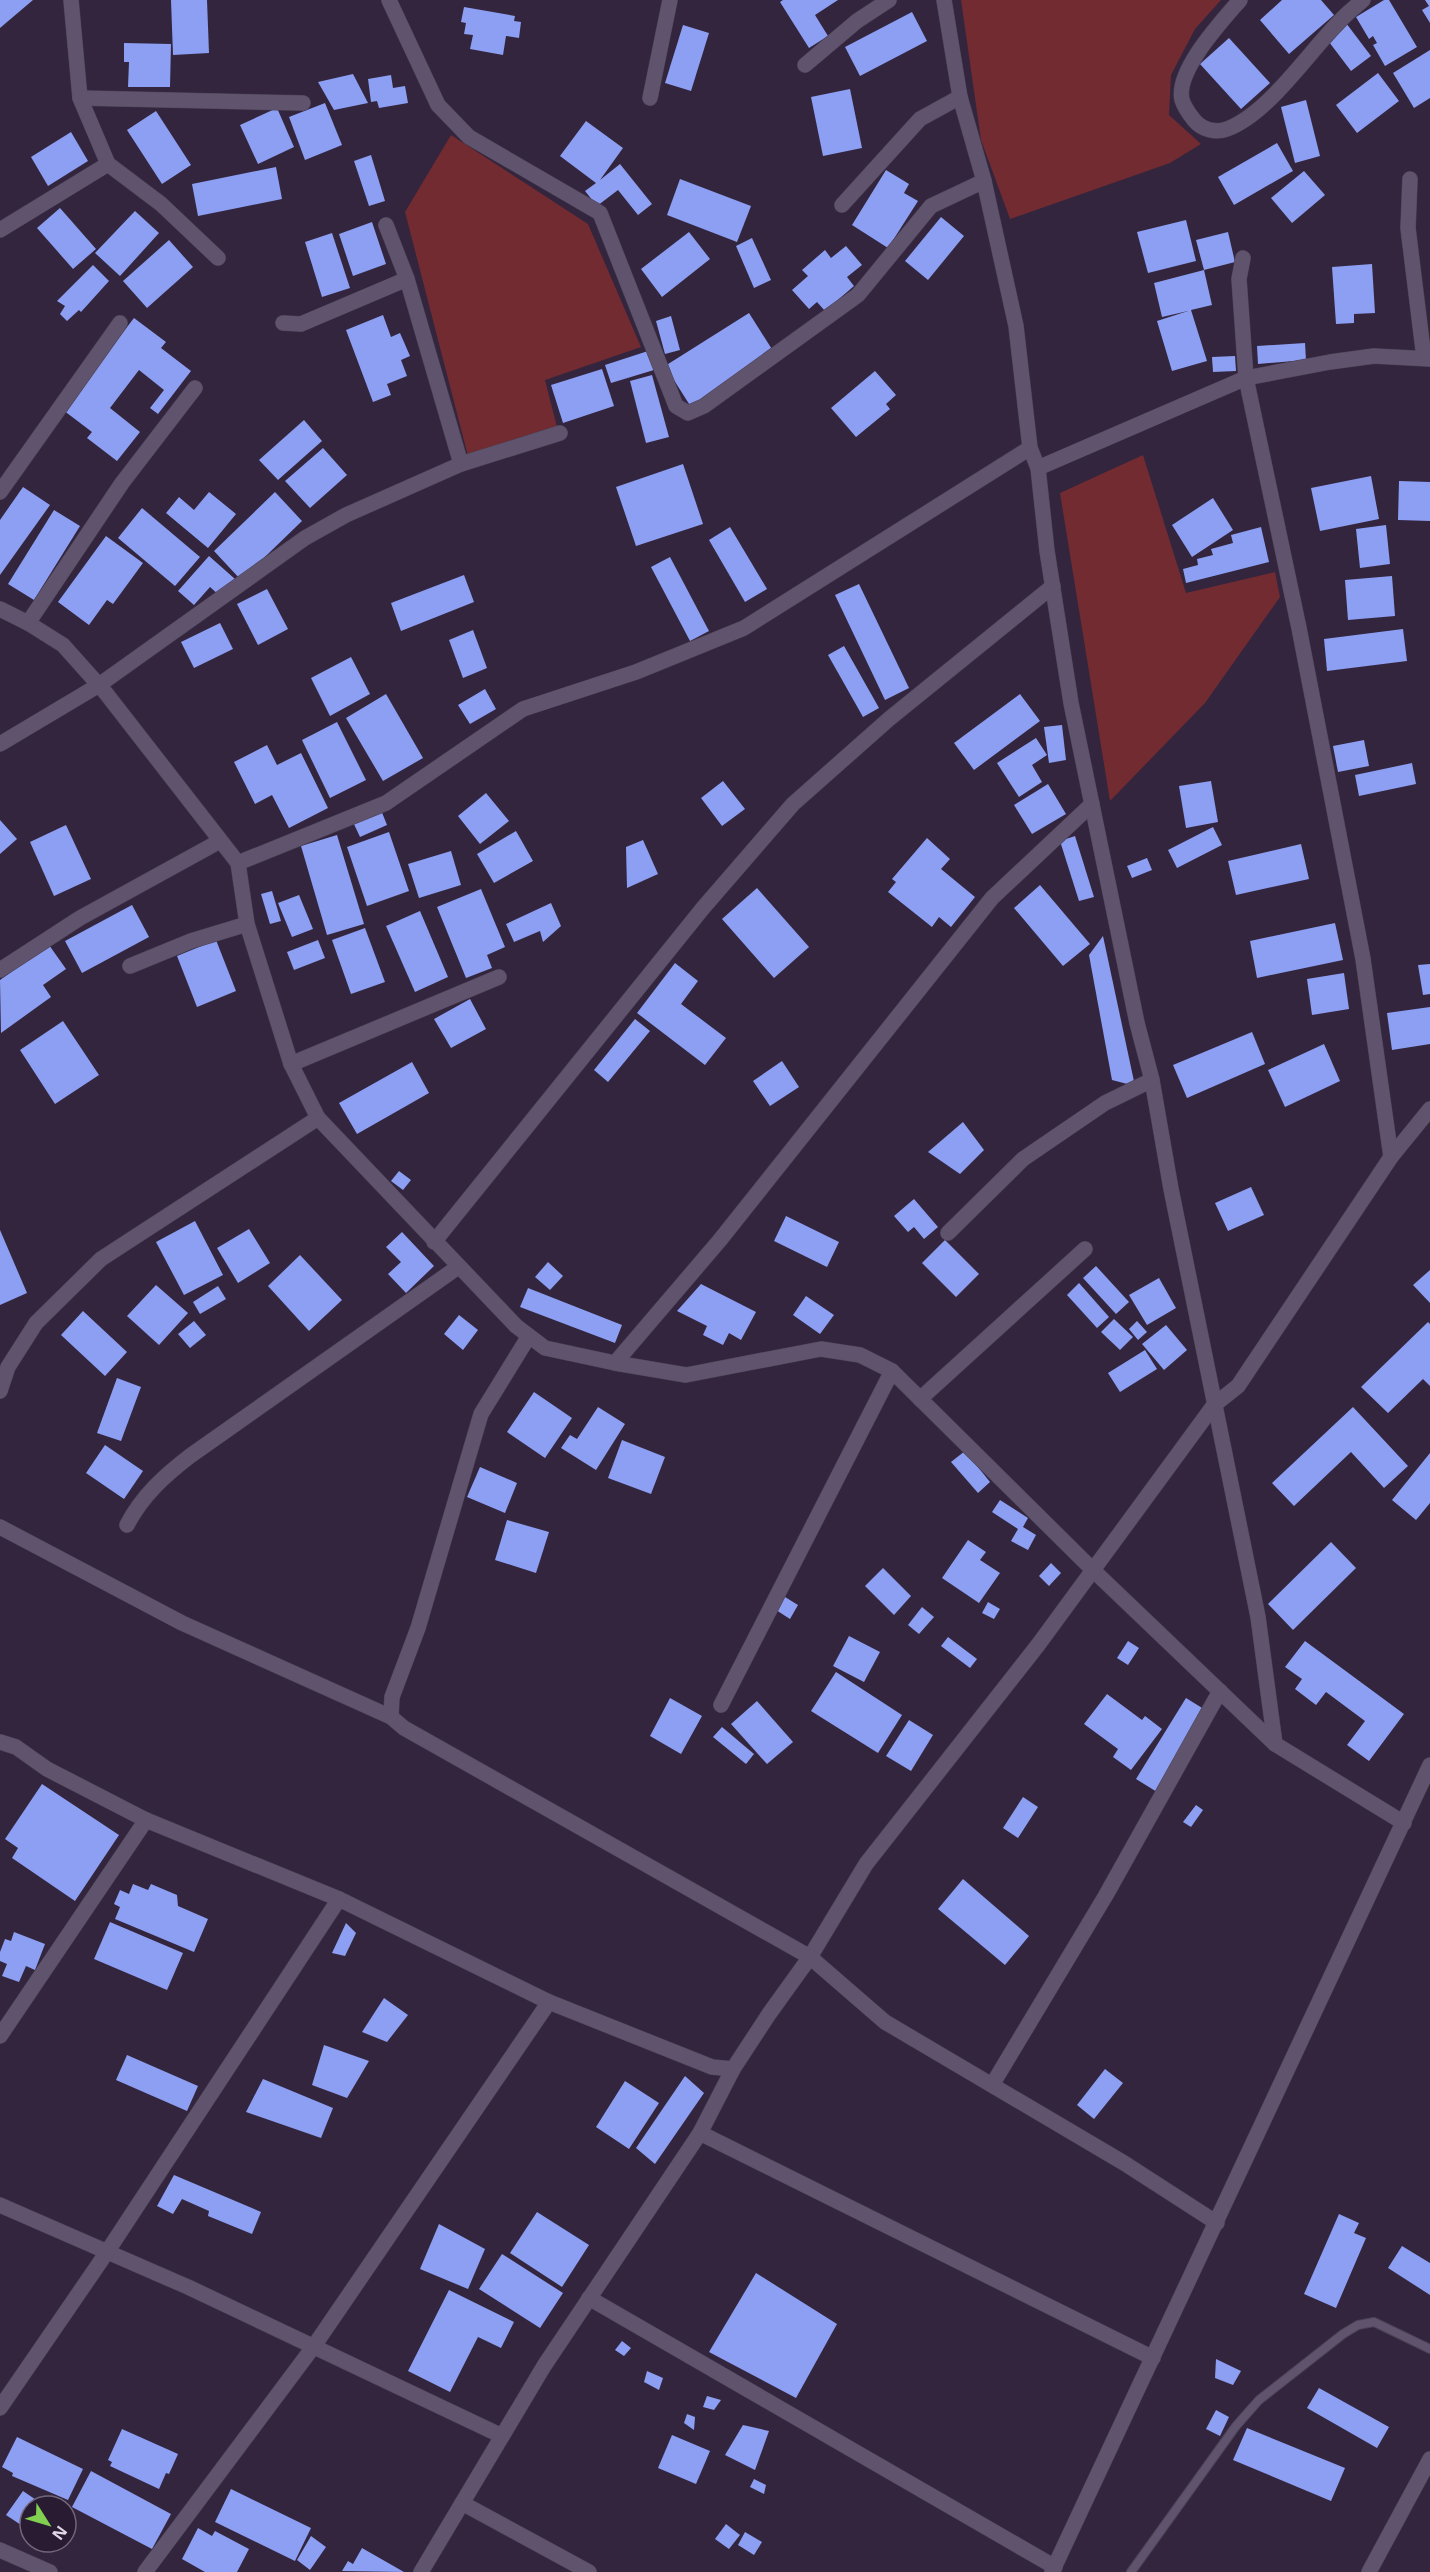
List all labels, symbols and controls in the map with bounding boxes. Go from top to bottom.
north arrow [18,2494,78,2554]
text: N [47,2521,73,2545]

